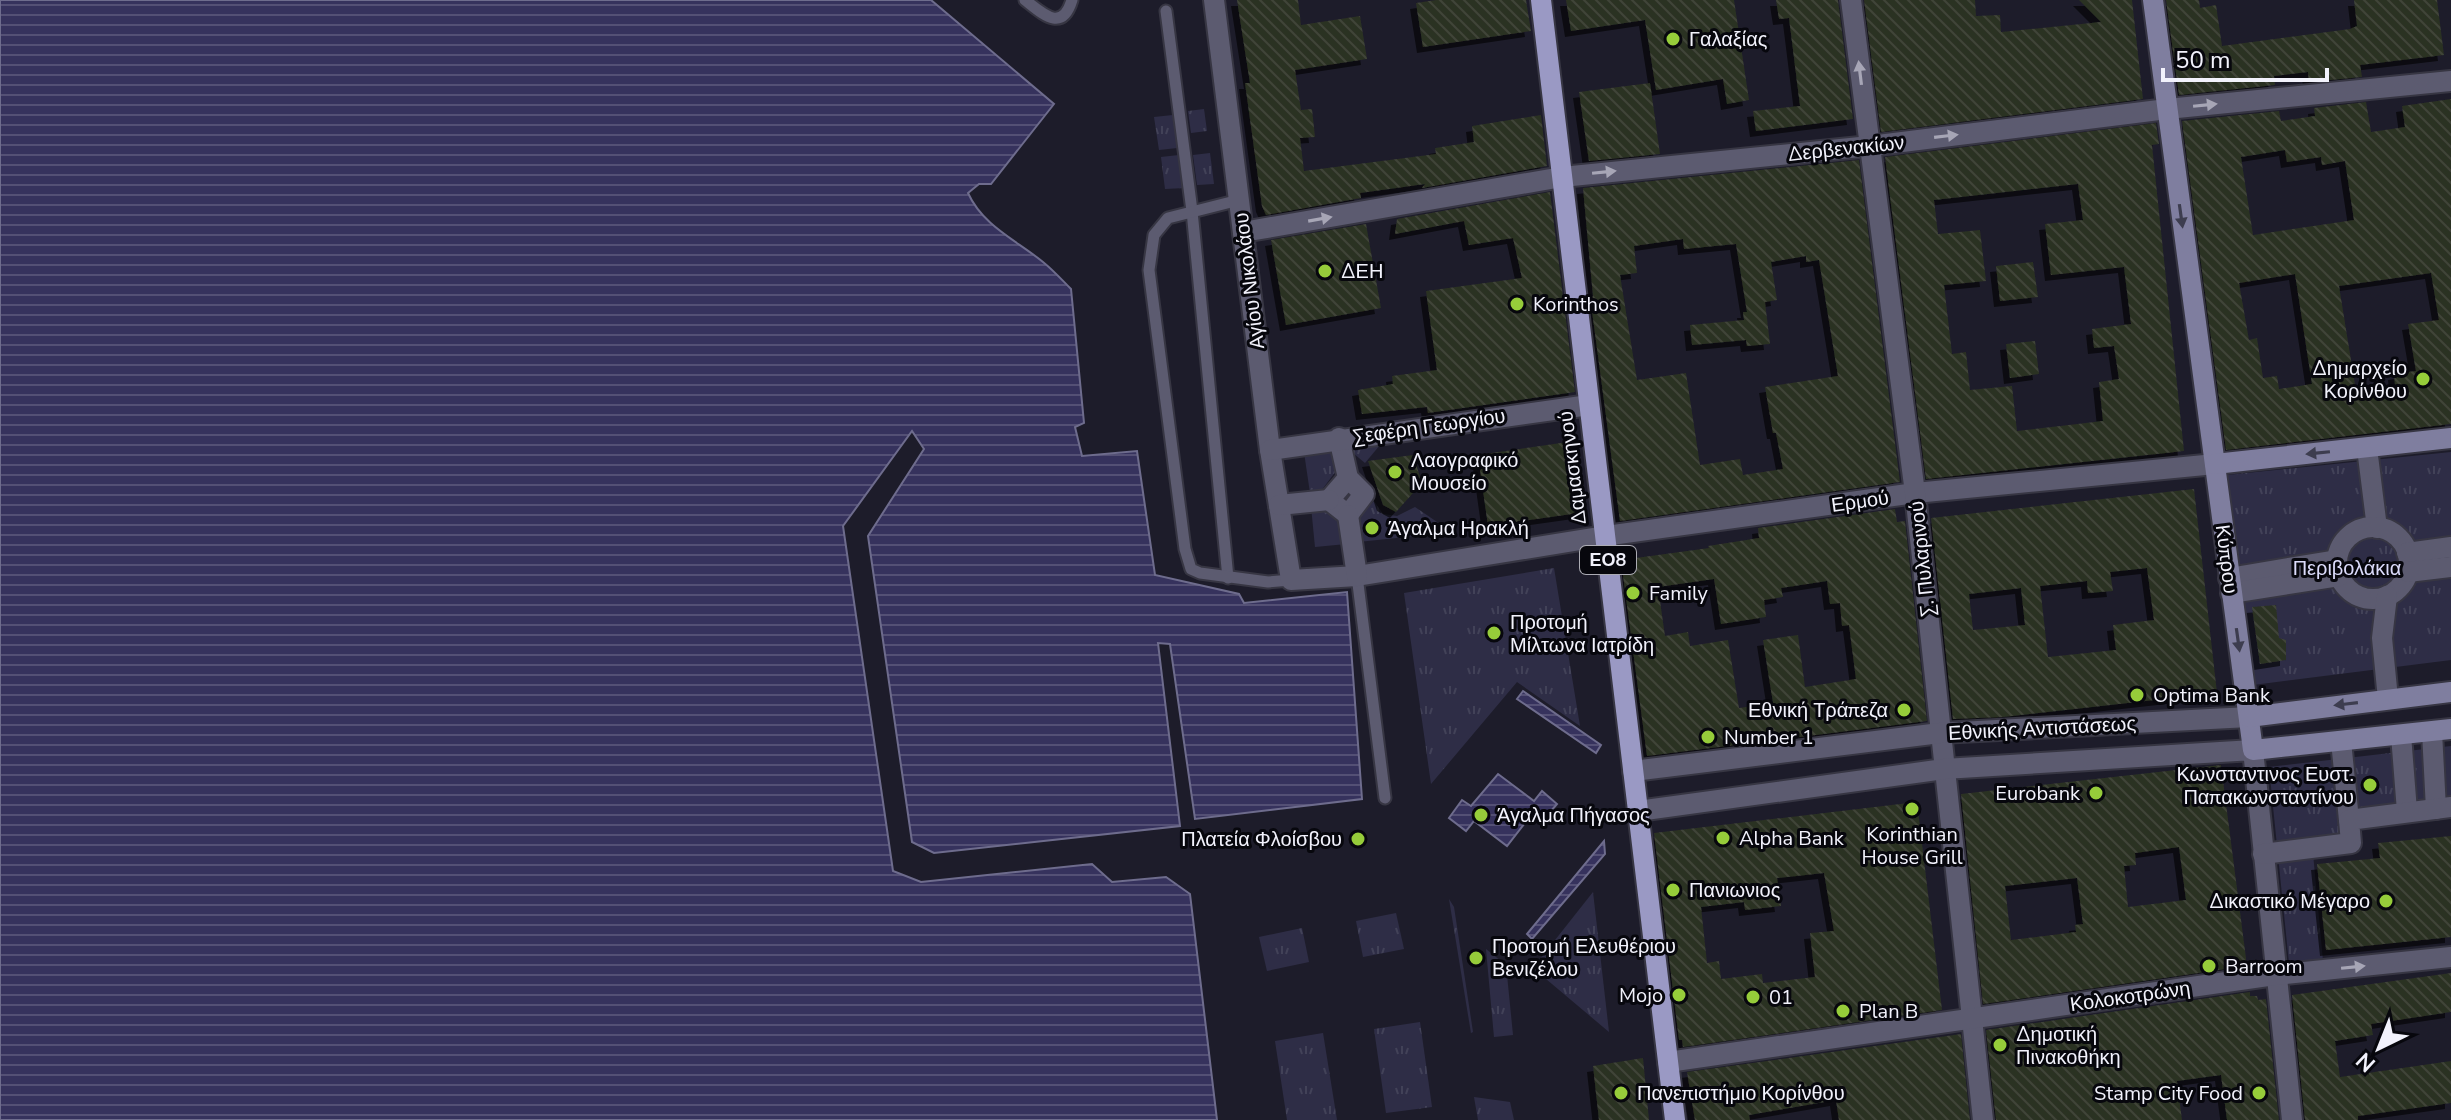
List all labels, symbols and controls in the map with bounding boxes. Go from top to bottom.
place label: Γαλαξίας [1689,26,1768,53]
marker: Γαλαξίας [1664,30,1682,48]
scale bar [2163,32,2327,82]
text: 50 m [2175,44,2231,76]
one-way arrow [1853,60,1866,85]
one-way arrow [2193,99,2218,112]
street label: Δερβενακίων [1787,129,1906,168]
one-way arrow [1934,130,1959,143]
one-way arrow [1592,166,1617,179]
one-way arrow [2175,204,2188,229]
street label: Αγίου Νικολάου [1228,211,1271,351]
one-way arrow [1308,212,1333,224]
place label: ΔΕΗ [1341,258,1383,285]
marker: ΔΕΗ [1316,262,1334,280]
place label: Korinthos [1533,291,1619,318]
marker: Korinthos [1508,295,1526,313]
place label: Δημαρχείο Κορίνθου [2312,355,2407,405]
marker: Δημαρχείο Κορίνθου [2414,370,2432,388]
street label: Σεφέρη Γεωργίου [1351,402,1507,451]
street label: Δαμασκηνού [1552,409,1593,526]
place label: Λαογραφικό Μουσείο [1411,447,1518,497]
one-way arrow [2305,447,2330,460]
marker: Λαογραφικό Μουσείο [1386,463,1404,481]
street label: Ερμού [1829,484,1891,519]
street label: Σ. Πυλαρινού [1903,500,1942,618]
place label: Άγαλμα Ηρακλή [1388,515,1529,542]
marker: Άγαλμα Ηρακλή [1363,519,1381,537]
street label: Κύπρου [2209,523,2244,595]
road number: ΕΟ8 [1580,546,1636,574]
park label: Περιβολάκια [2293,555,2401,582]
place label: Family [1649,580,1709,607]
marker: Family [1624,584,1642,602]
place label: Προτομή Μίλτωνα Ιατρίδη [1510,609,1654,659]
marker: Προτομή Μίλτωνα Ιατρίδη [1485,624,1503,642]
one-way arrow [2232,628,2245,653]
place label: Optima Bank [2153,682,2271,709]
marker: Optima Bank [2128,686,2146,704]
place label: Εθνική Τράπεζα [1748,697,1888,724]
one-way arrow [2333,698,2358,711]
marker: Εθνική Τράπεζα [1895,701,1913,719]
street label: Εθνικής Αντιστάσεως [1947,710,2137,747]
place label: Number 1 [1724,724,1814,751]
marker: Number 1 [1699,728,1717,746]
place label: Κωνσταντινος Ευστ. Παπακωνσταντίνου [2176,761,2354,811]
marker: Κωνσταντινος Ευστ. Παπακωνσταντίνου [2361,776,2379,794]
place label: Eurobank [1995,780,2081,807]
marker: Eurobank [2087,784,2105,802]
marker: Korinthian House Grill [1903,800,1921,818]
place label: Άγαλμα Πήγασος [1497,802,1650,829]
marker: Άγαλμα Πήγασος [1472,806,1490,824]
place label: Korinthian House Grill [1861,821,1963,871]
place label: Alpha Bank [1739,825,1845,852]
place label: Πλατεία Φλοίσβου [1181,826,1342,853]
marker: Alpha Bank [1714,829,1732,847]
marker: Πλατεία Φλοίσβου [1349,830,1367,848]
place label: Πανιωνιος [1689,877,1781,904]
marker: Πανιωνιος [1664,881,1682,899]
place label: Δικαστικό Μέγαρο [2209,888,2370,915]
marker: Δικαστικό Μέγαρο [2377,892,2395,910]
place label: Προτομή Ελευθέριου Βενιζέλου [1492,933,1676,983]
marker: Προτομή Ελευθέριου Βενιζέλου [1467,949,1485,967]
place label: Barroom [2225,953,2303,980]
marker: Barroom [2200,957,2218,975]
one-way arrow [2340,961,2365,974]
street label: Κολοκοτρώνη [2068,975,2192,1018]
place label: Mojo [1619,982,1663,1009]
place label: 01 [1769,984,1793,1011]
marker: Mojo [1670,986,1688,1004]
marker: 01 [1744,988,1762,1006]
place label: Plan B [1859,998,1918,1025]
marker: Plan B [1834,1002,1852,1020]
north arrow [2339,1008,2419,1088]
place label: Δημοτική Πινακοθήκη [2016,1021,2121,1071]
marker: Δημοτική Πινακοθήκη [1991,1036,2009,1054]
text: N [2350,1045,2382,1078]
place label: Πανεπιστήμιο Κορίνθου [1637,1080,1845,1107]
place label: Stamp City Food [2094,1080,2243,1107]
marker: Πανεπιστήμιο Κορίνθου [1612,1084,1630,1102]
marker: Stamp City Food [2250,1084,2268,1102]

